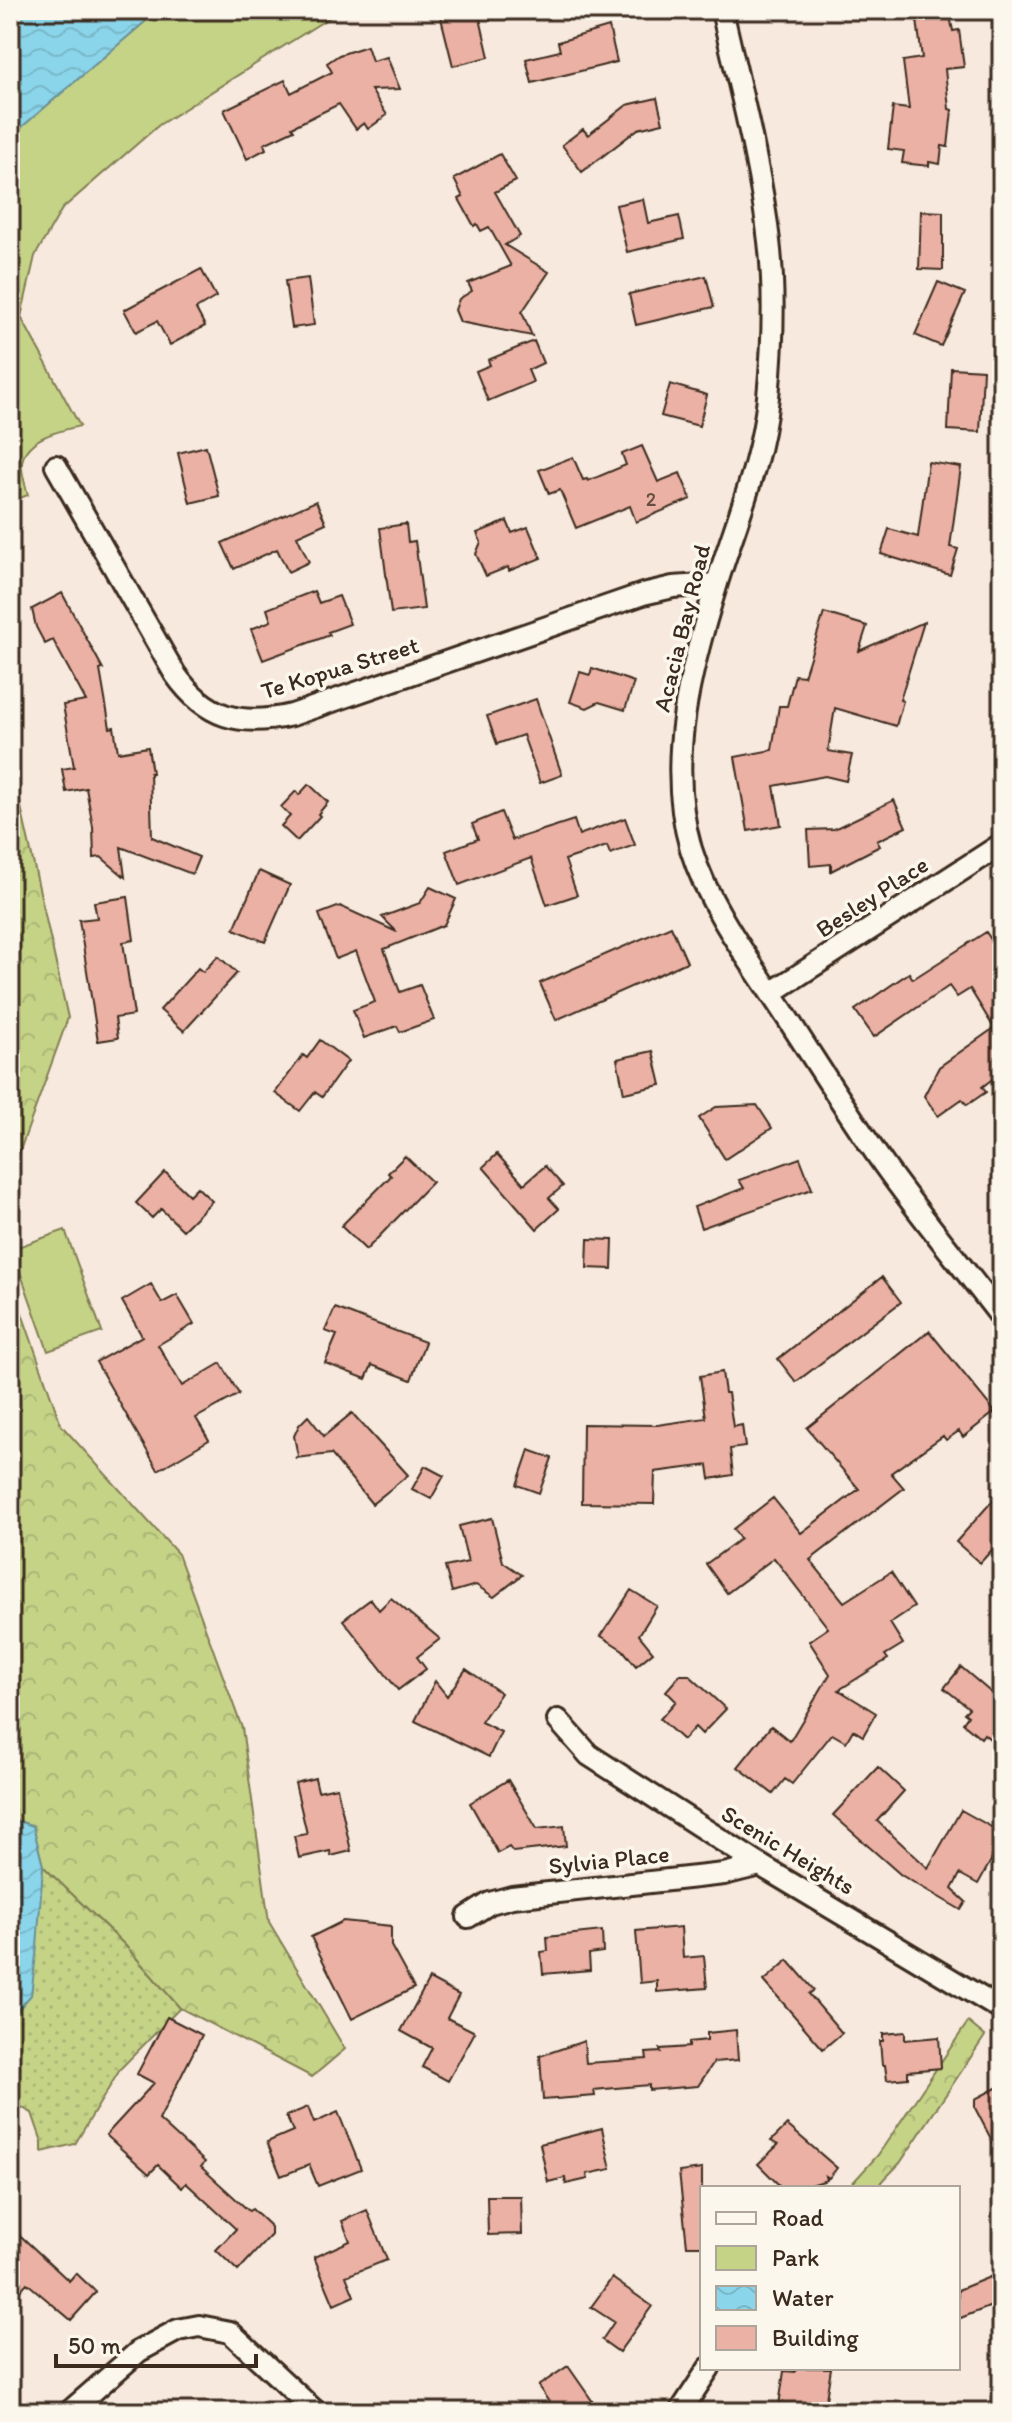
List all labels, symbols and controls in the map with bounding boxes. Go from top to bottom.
house number: 2 [646,487,657,511]
street label: Acacia Bay Road [647,541,716,715]
street label: Te Kopua Street [258,630,422,705]
street label: Besley Place [810,850,933,944]
street label: Scenic Heights [716,1798,860,1901]
street label: Sylvia Place [547,1839,671,1880]
legend [700,2186,960,2370]
text: Road [772,2203,824,2232]
text: Park [772,2243,819,2272]
text: Water [772,2283,834,2312]
scale bar [56,2318,256,2368]
text: Building [772,2323,859,2352]
text: 50 m [68,2331,121,2360]

